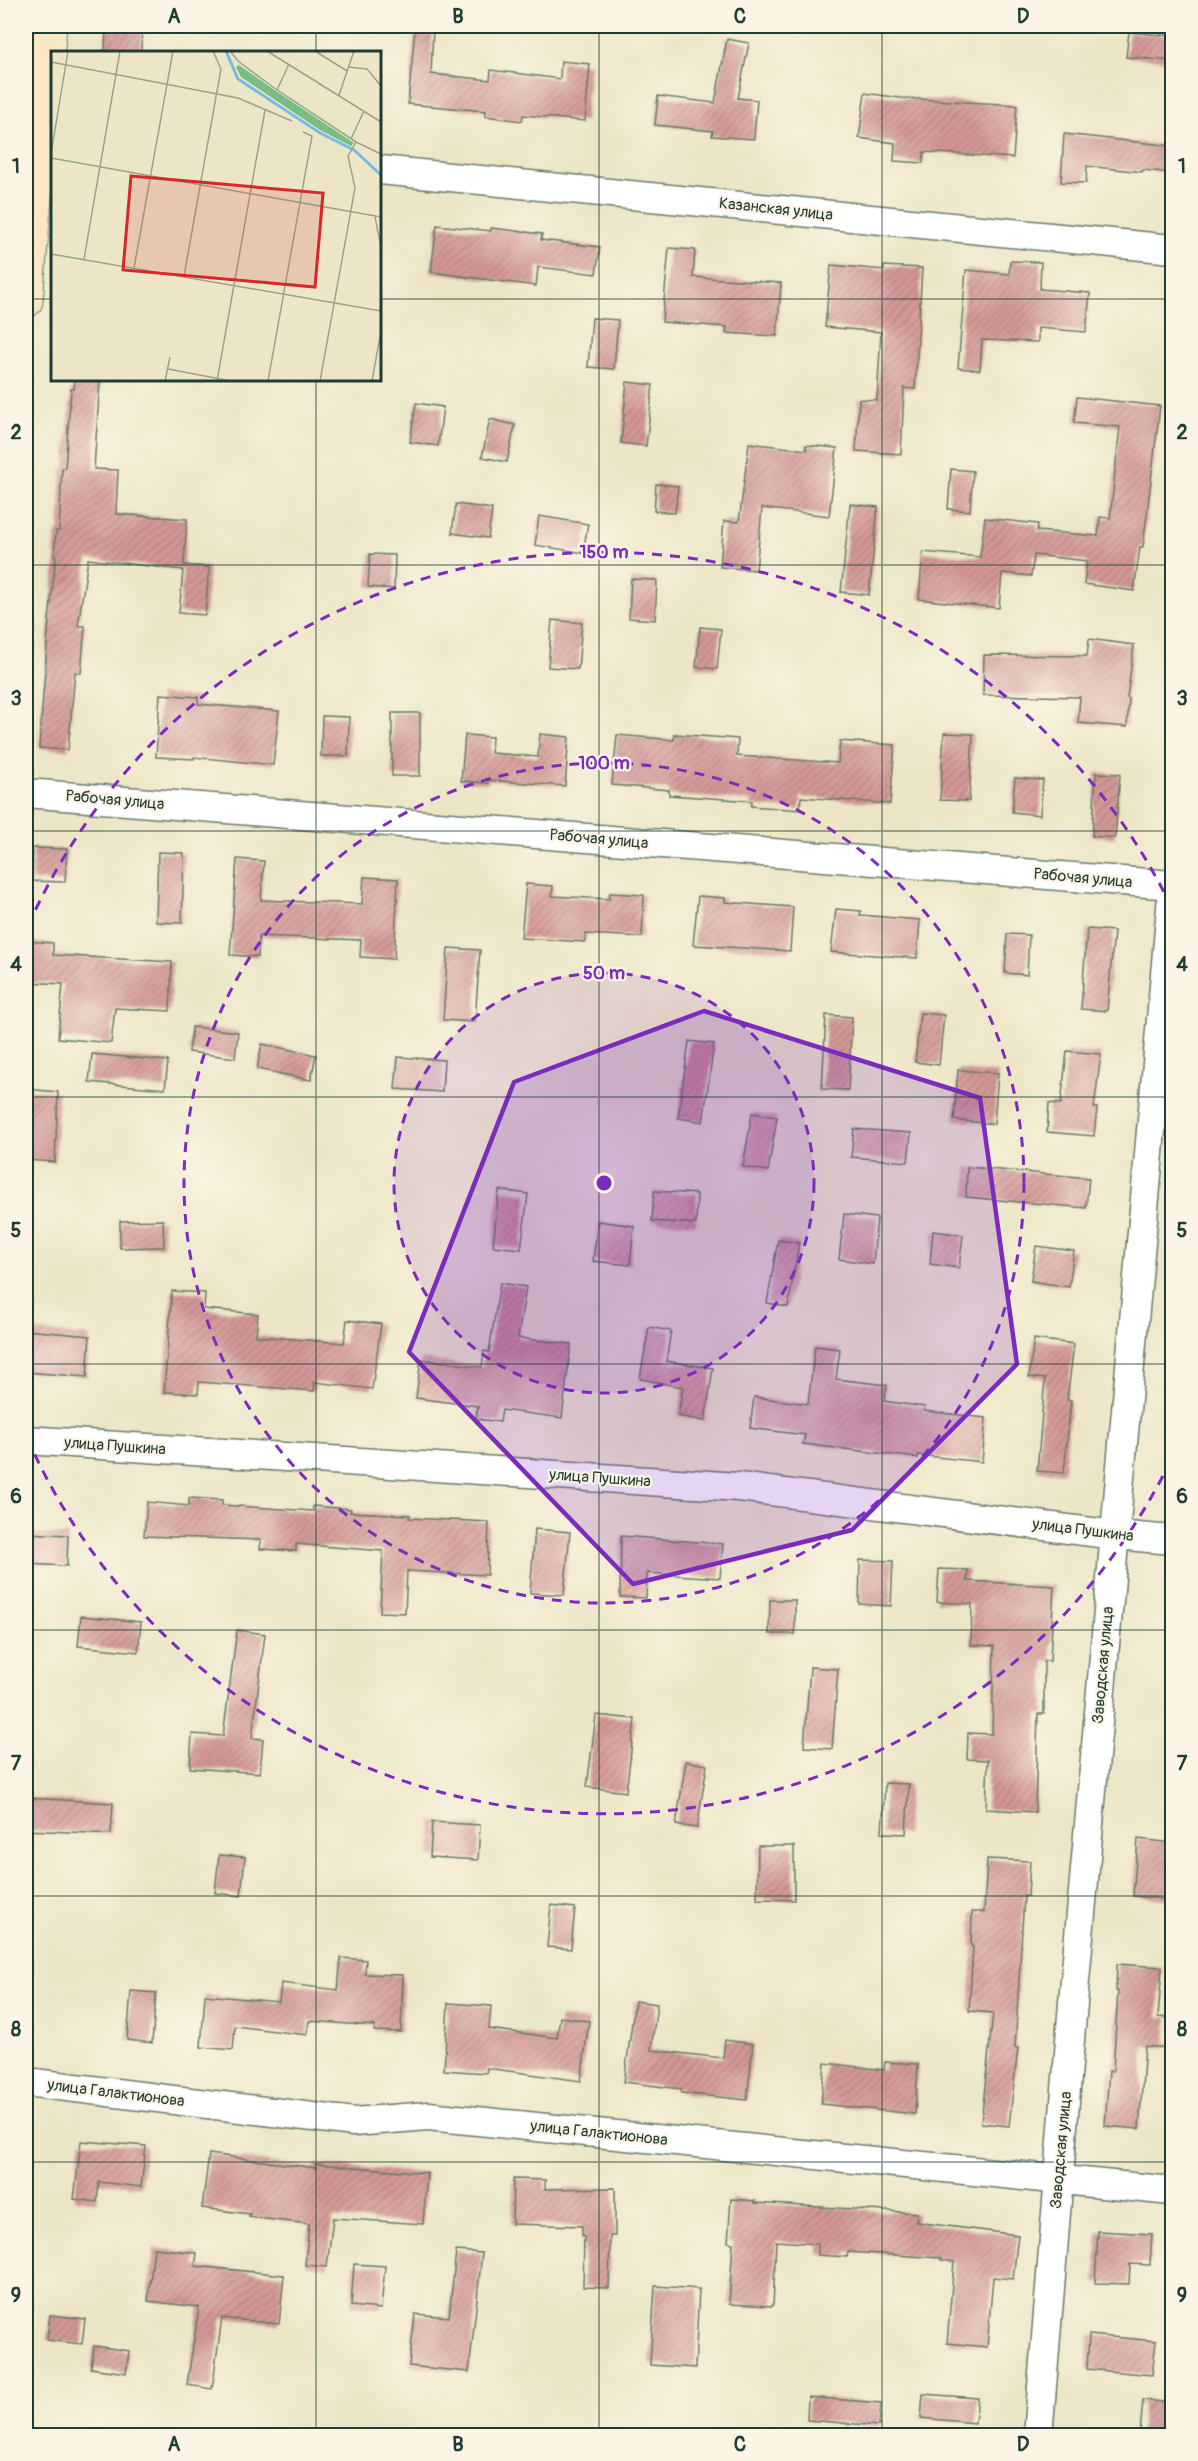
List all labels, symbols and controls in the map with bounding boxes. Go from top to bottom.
text: A [168,4,181,29]
text: B [452,4,464,29]
text: C [734,4,746,29]
text: D [1017,4,1030,29]
inset map [51,51,381,381]
text: 1 [12,154,20,179]
text: 1 [1178,154,1186,179]
street label: Казанская улица [718,193,834,225]
text: 2 [10,420,22,445]
text: 2 [1176,420,1188,445]
text: 150 m [580,541,629,564]
text: 3 [10,686,22,711]
text: 3 [1176,686,1188,711]
text: 100 m [578,752,630,775]
street label: Рабочая улица [65,786,165,814]
street label: Рабочая улица [549,825,649,853]
street label: Рабочая улица [1033,864,1133,892]
text: 4 [10,952,22,977]
text: 4 [1176,952,1188,977]
text: 50 m [583,962,625,985]
centre of rings [594,1173,614,1193]
text: 5 [11,1218,22,1243]
text: 5 [1177,1218,1188,1243]
street label: улица Пушкина [62,1432,167,1460]
street label: улица Пушкина [547,1464,652,1492]
text: 6 [10,1484,22,1509]
text: 6 [1176,1484,1188,1509]
street label: улица Пушкина [1030,1514,1135,1546]
street label: Заводская улица [1088,1605,1118,1725]
text: 7 [11,1751,22,1776]
text: 7 [1177,1751,1188,1776]
text: 8 [11,2017,21,2042]
text: 8 [1177,2017,1187,2042]
street label: улица Галактионова [45,2075,186,2111]
street label: Заводская улица [1046,2090,1076,2210]
street label: улица Галактионова [528,2116,669,2150]
text: 9 [11,2283,21,2308]
text: 9 [1177,2283,1187,2308]
text: A [168,2432,181,2457]
text: B [452,2432,464,2457]
text: C [734,2432,746,2457]
text: D [1017,2432,1030,2457]

